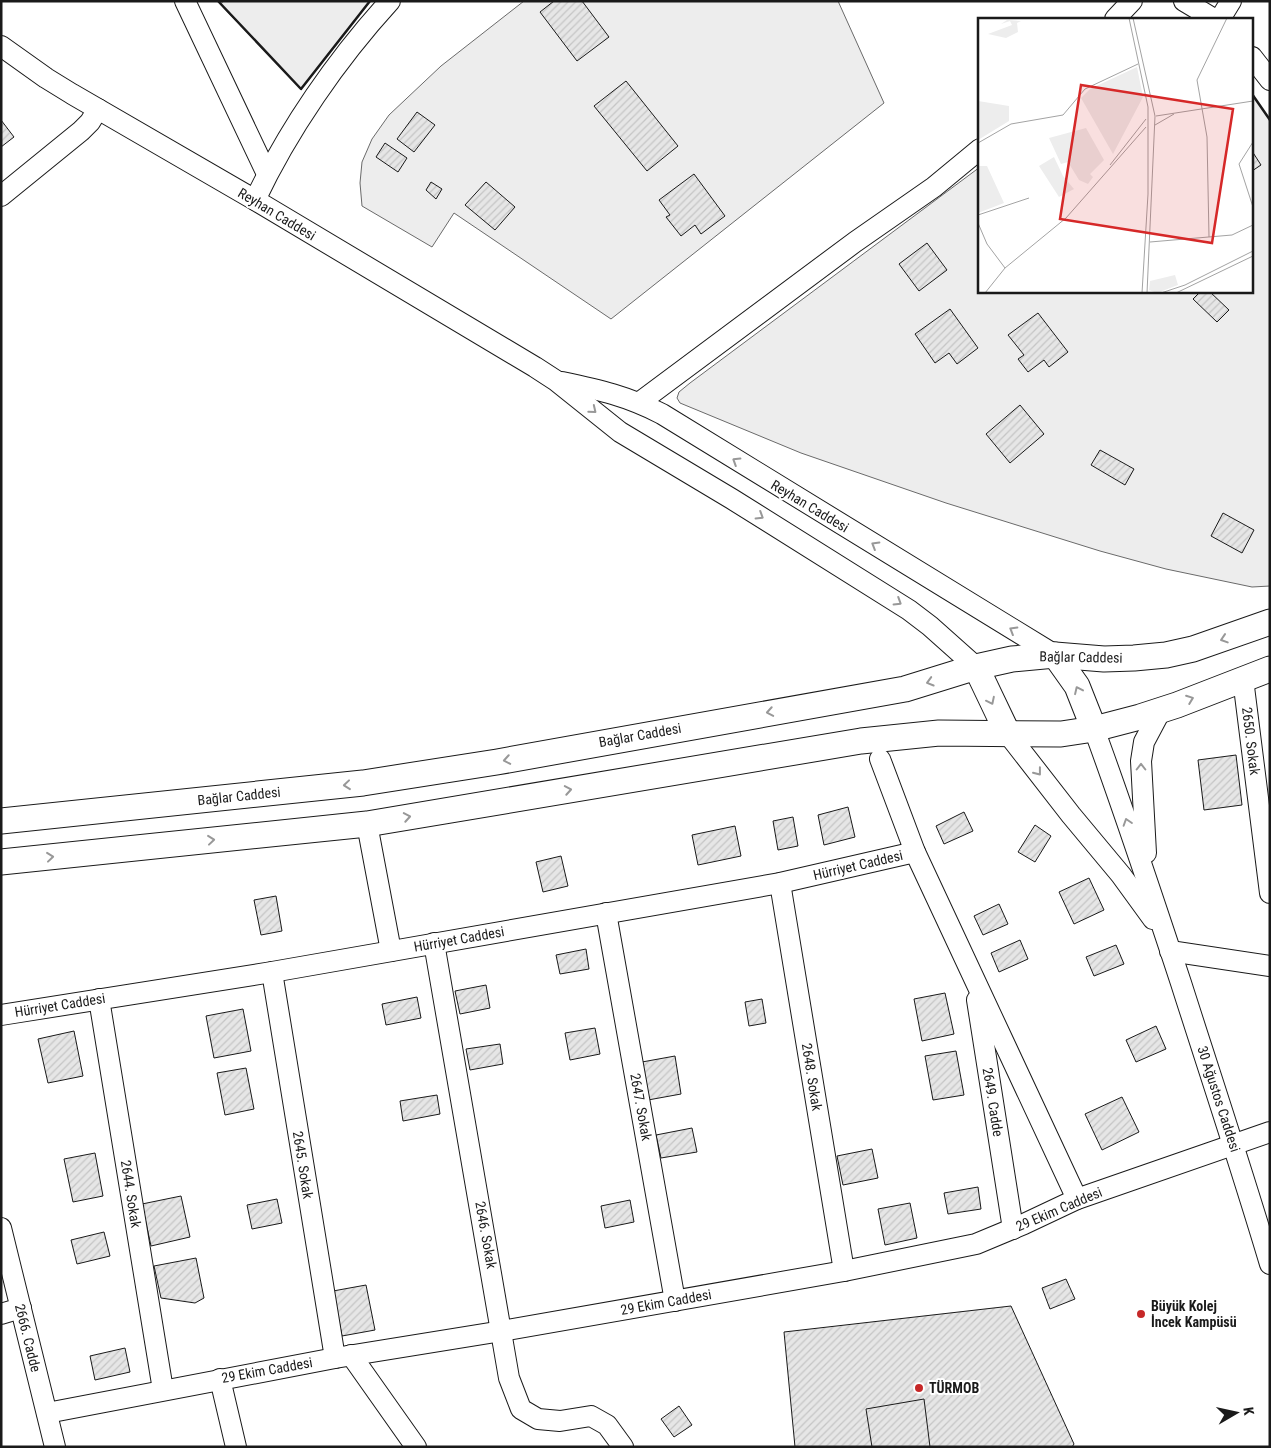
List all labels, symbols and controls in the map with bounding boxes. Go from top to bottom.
inset map [978,18,1254,292]
street label: Reyhan Caddesi [235,185,319,243]
one-way arrow [588,405,597,414]
one-way arrow [732,457,741,467]
street label: Reyhan Caddesi [768,477,852,535]
one-way arrow [754,510,763,520]
one-way arrow [871,541,880,551]
one-way arrow [892,596,901,606]
one-way arrow [1010,626,1019,636]
one-way arrow [1220,634,1229,644]
street label: Bağlar Caddesi [1039,648,1123,666]
one-way arrow [926,676,935,686]
one-way arrow [1074,686,1085,695]
one-way arrow [985,695,995,704]
one-way arrow [1185,695,1194,705]
one-way arrow [766,706,775,716]
street label: 2650. Sokak [1239,706,1263,776]
street label: Bağlar Caddesi [598,720,682,750]
one-way arrow [503,754,512,764]
one-way arrow [1136,762,1146,770]
one-way arrow [1032,766,1040,775]
one-way arrow [342,779,350,790]
street label: Bağlar Caddesi [197,784,281,808]
one-way arrow [563,786,572,796]
one-way arrow [403,813,412,823]
one-way arrow [1123,818,1133,827]
one-way arrow [208,835,216,846]
street label: Hürriyet Caddesi [812,847,904,883]
one-way arrow [46,852,54,863]
street label: Hürriyet Caddesi [413,923,505,955]
street label: Hürriyet Caddesi [14,990,106,1020]
street label: 2648. Sokak [799,1042,825,1113]
street label: 30 Ağustos Caddesi [1194,1044,1244,1154]
street label: 2649. Cadde [980,1066,1006,1138]
street label: 2647. Sokak [627,1072,655,1143]
street label: 2645. Sokak [290,1130,316,1201]
street label: 2644. Sokak [118,1159,144,1230]
street label: 29 Ekim Caddesi [1014,1184,1104,1234]
street label: 2646. Sokak [472,1200,500,1271]
street label: 29 Ekim Caddesi [619,1286,713,1318]
place label: Büyük Kolej İncek Kampüsü [1151,1298,1237,1330]
street label: 2666. Cadde [12,1302,44,1374]
marker: Büyük Kolej İncek Kampüsü [1135,1308,1147,1320]
street label: 29 Ekim Caddesi [220,1354,314,1386]
place label: TÜRMOB [929,1380,979,1396]
marker: TÜRMOB [913,1382,925,1394]
north arrow [1211,1388,1261,1438]
text: K [1240,1406,1257,1416]

